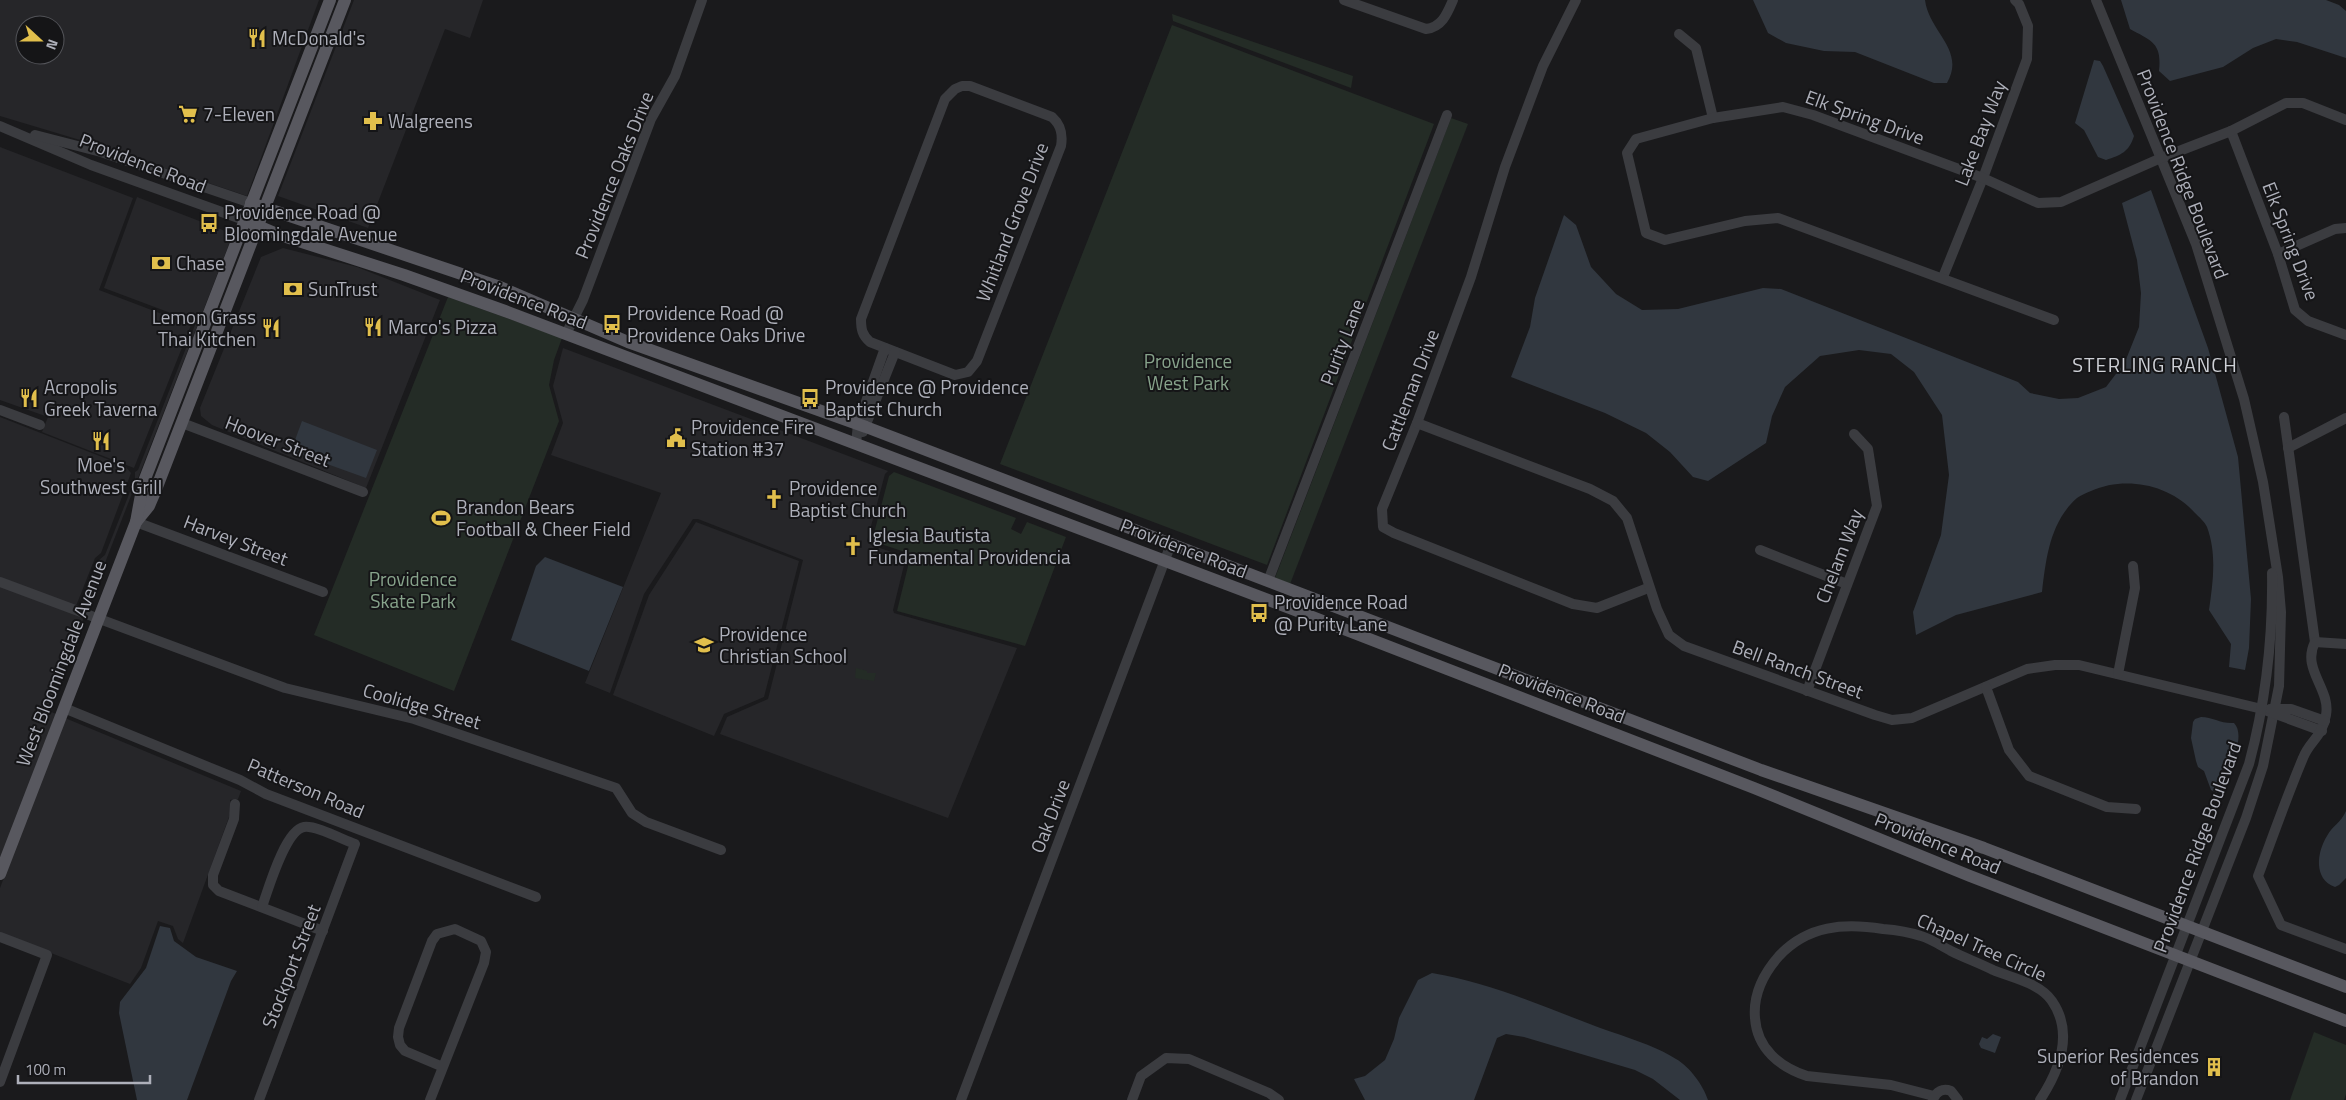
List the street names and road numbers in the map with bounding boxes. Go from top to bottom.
street label: Providence Ridge Boulevard [2130,65,2237,283]
street label: Lake Bay Way [1946,76,2013,190]
street label: Elk Spring Drive [1802,82,1929,152]
street label: Providence Oaks Drive [567,87,660,263]
street label: Providence Road [76,125,211,200]
street label: Whitland Grove Drive [968,138,1055,306]
street label: Elk Spring Drive [2256,177,2327,304]
street label: Providence Road [457,261,592,336]
street label: Purity Lane [1312,294,1371,389]
street label: Cattleman Drive [1373,325,1446,455]
street label: Hoover Street [221,407,335,474]
street label: Chelam Way [1807,504,1870,607]
street label: Harvey Street [180,506,293,573]
street label: Providence Road [1117,510,1252,585]
street label: West Bloomingdale Avenue [8,555,113,770]
street label: Bell Ranch Street [1729,631,1868,706]
street label: Providence Road [1495,655,1630,730]
street label: Coolidge Street [360,675,485,736]
street label: Providence Ridge Boulevard [2145,737,2248,956]
street label: Patterson Road [243,750,369,825]
street label: Oak Drive [1022,775,1077,857]
street label: Providence Road [1871,804,2006,881]
street label: Stockport Street [254,899,328,1032]
street label: Chapel Tree Circle [1913,905,2052,988]

